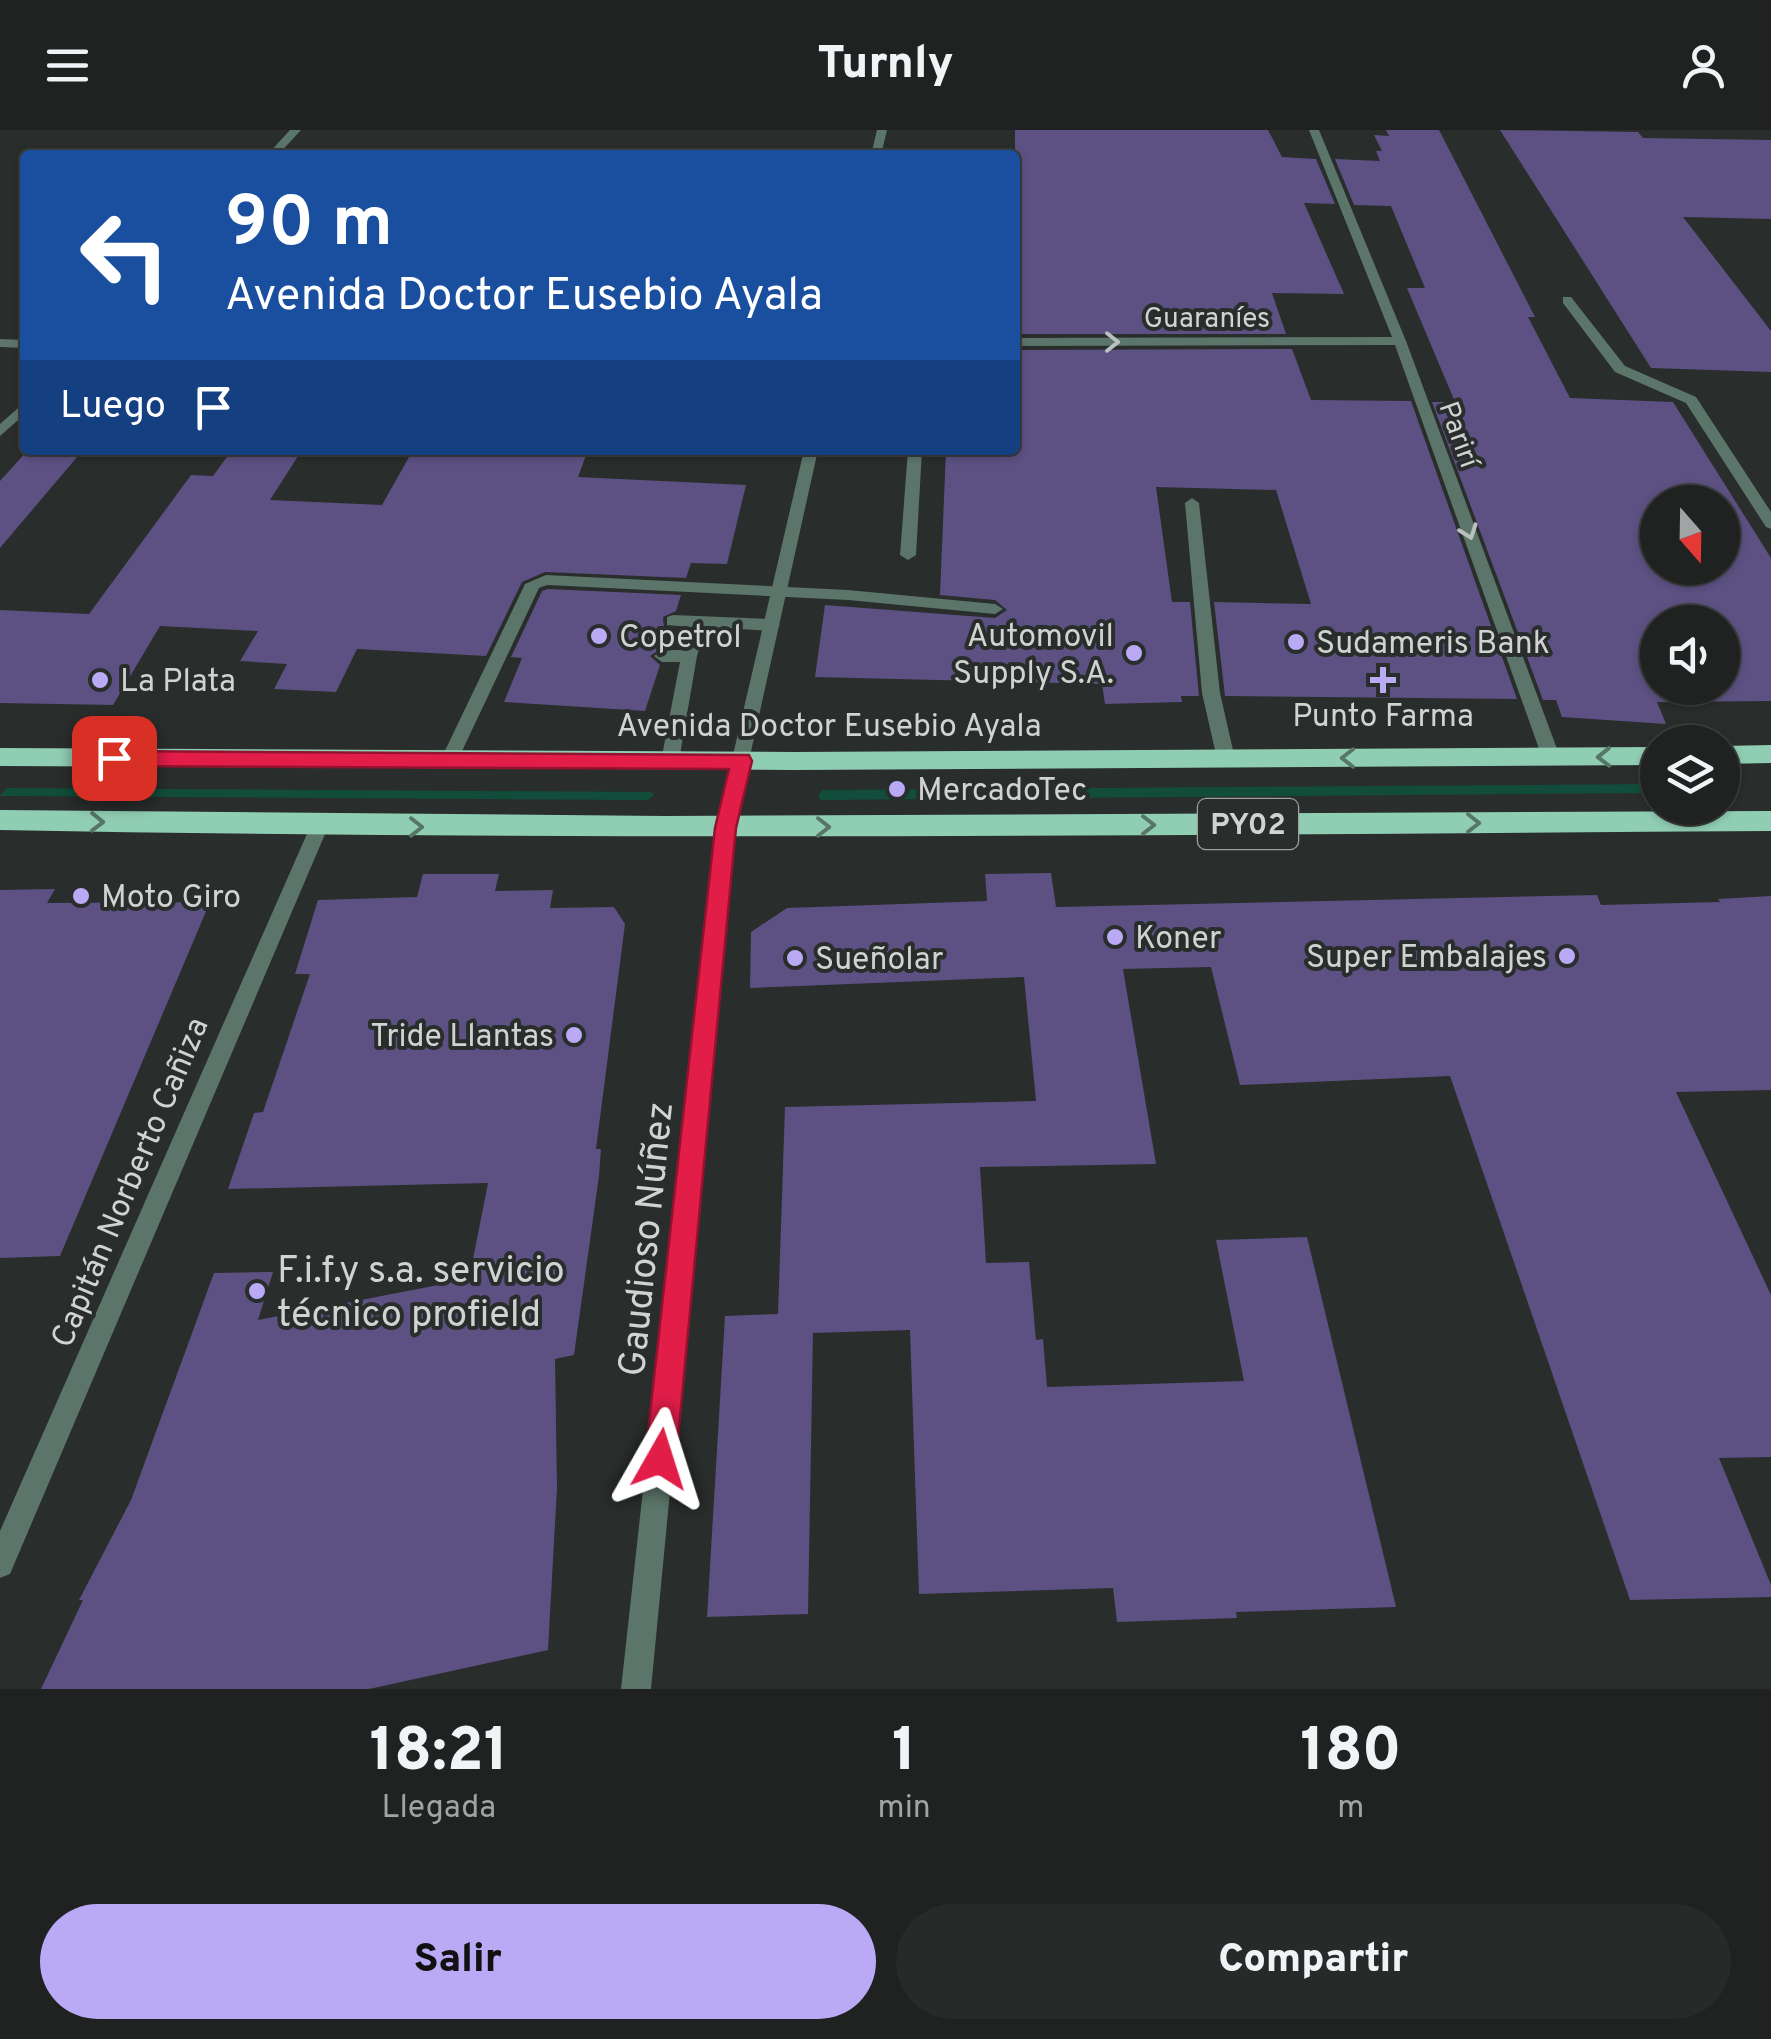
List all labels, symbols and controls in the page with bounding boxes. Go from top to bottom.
text: Turnly [817,37,954,94]
icon: menu [40,38,95,93]
icon: person [1676,38,1731,93]
text: 90 m [225,182,393,271]
icon: left [60,190,190,320]
text: Avenida Doctor Eusebio Ayala [225,269,823,326]
street label: Guaraníes [1144,302,1270,338]
one-way arrow [1106,331,1121,353]
icon: arrive [186,380,241,435]
text: Luego [60,383,166,432]
street label: Parirí [1429,397,1487,476]
north arrow [1640,485,1740,585]
map controls [1640,485,1740,825]
one-way arrow [1457,522,1478,539]
button: sound [1640,605,1740,705]
place label: Automovil Supply S.A. [953,618,1114,695]
place label: Copetrol [619,619,742,659]
marker: Copetrol [588,625,610,647]
place label: Sudameris Bank [1316,625,1550,665]
marker: Sudameris Bank [1285,631,1307,653]
marker: Automovil Supply S.A. [1123,642,1145,664]
place label: La Plata [120,663,236,703]
marker: La Plata [89,669,111,691]
marker: Punto Farma [1372,669,1394,691]
place label: Punto Farma [1292,698,1474,738]
street label: Avenida Doctor Eusebio Ayala [616,708,1042,748]
pin [72,716,157,801]
button: layers [1640,725,1740,825]
icon: arrive [87,731,142,786]
one-way arrow [1596,746,1612,767]
one-way arrow [1340,747,1356,769]
place label: MercadoTec [917,772,1087,812]
marker: MercadoTec [886,778,908,800]
road number: PY02 [1198,799,1298,849]
one-way arrow [90,812,106,833]
one-way arrow [1466,812,1481,834]
one-way arrow [1140,814,1156,836]
one-way arrow [410,816,425,838]
one-way arrow [816,816,831,838]
place label: Moto Giro [101,879,241,919]
marker: Moto Giro [70,885,92,907]
place label: Koner [1135,920,1222,960]
marker: Koner [1104,926,1126,948]
place label: Super Embalajes [1306,939,1547,979]
place label: Sueñolar [815,941,943,981]
marker: Super Embalajes [1556,945,1578,967]
marker: Sueñolar [784,947,806,969]
street label: Capitán Norberto Cañiza [44,1012,219,1354]
place label: Tride Llantas [370,1018,554,1058]
marker: Tride Llantas [563,1024,585,1046]
street label: Gaudioso Núñez [610,1100,687,1379]
place label: F.i.f.y s.a. servicio técnico profield [277,1248,565,1341]
marker: F.i.f.y s.a. servicio técnico profield [246,1280,268,1302]
position arrow [608,1407,712,1511]
text: 18:21 [369,1716,508,1792]
text: 1 [892,1716,916,1792]
text: 180 [1300,1716,1402,1792]
text: Llegada [382,1789,496,1829]
text: min [878,1789,931,1829]
text: m [1337,1789,1364,1829]
button: Salir [40,1904,876,2019]
button: Compartir [896,1904,1731,2019]

